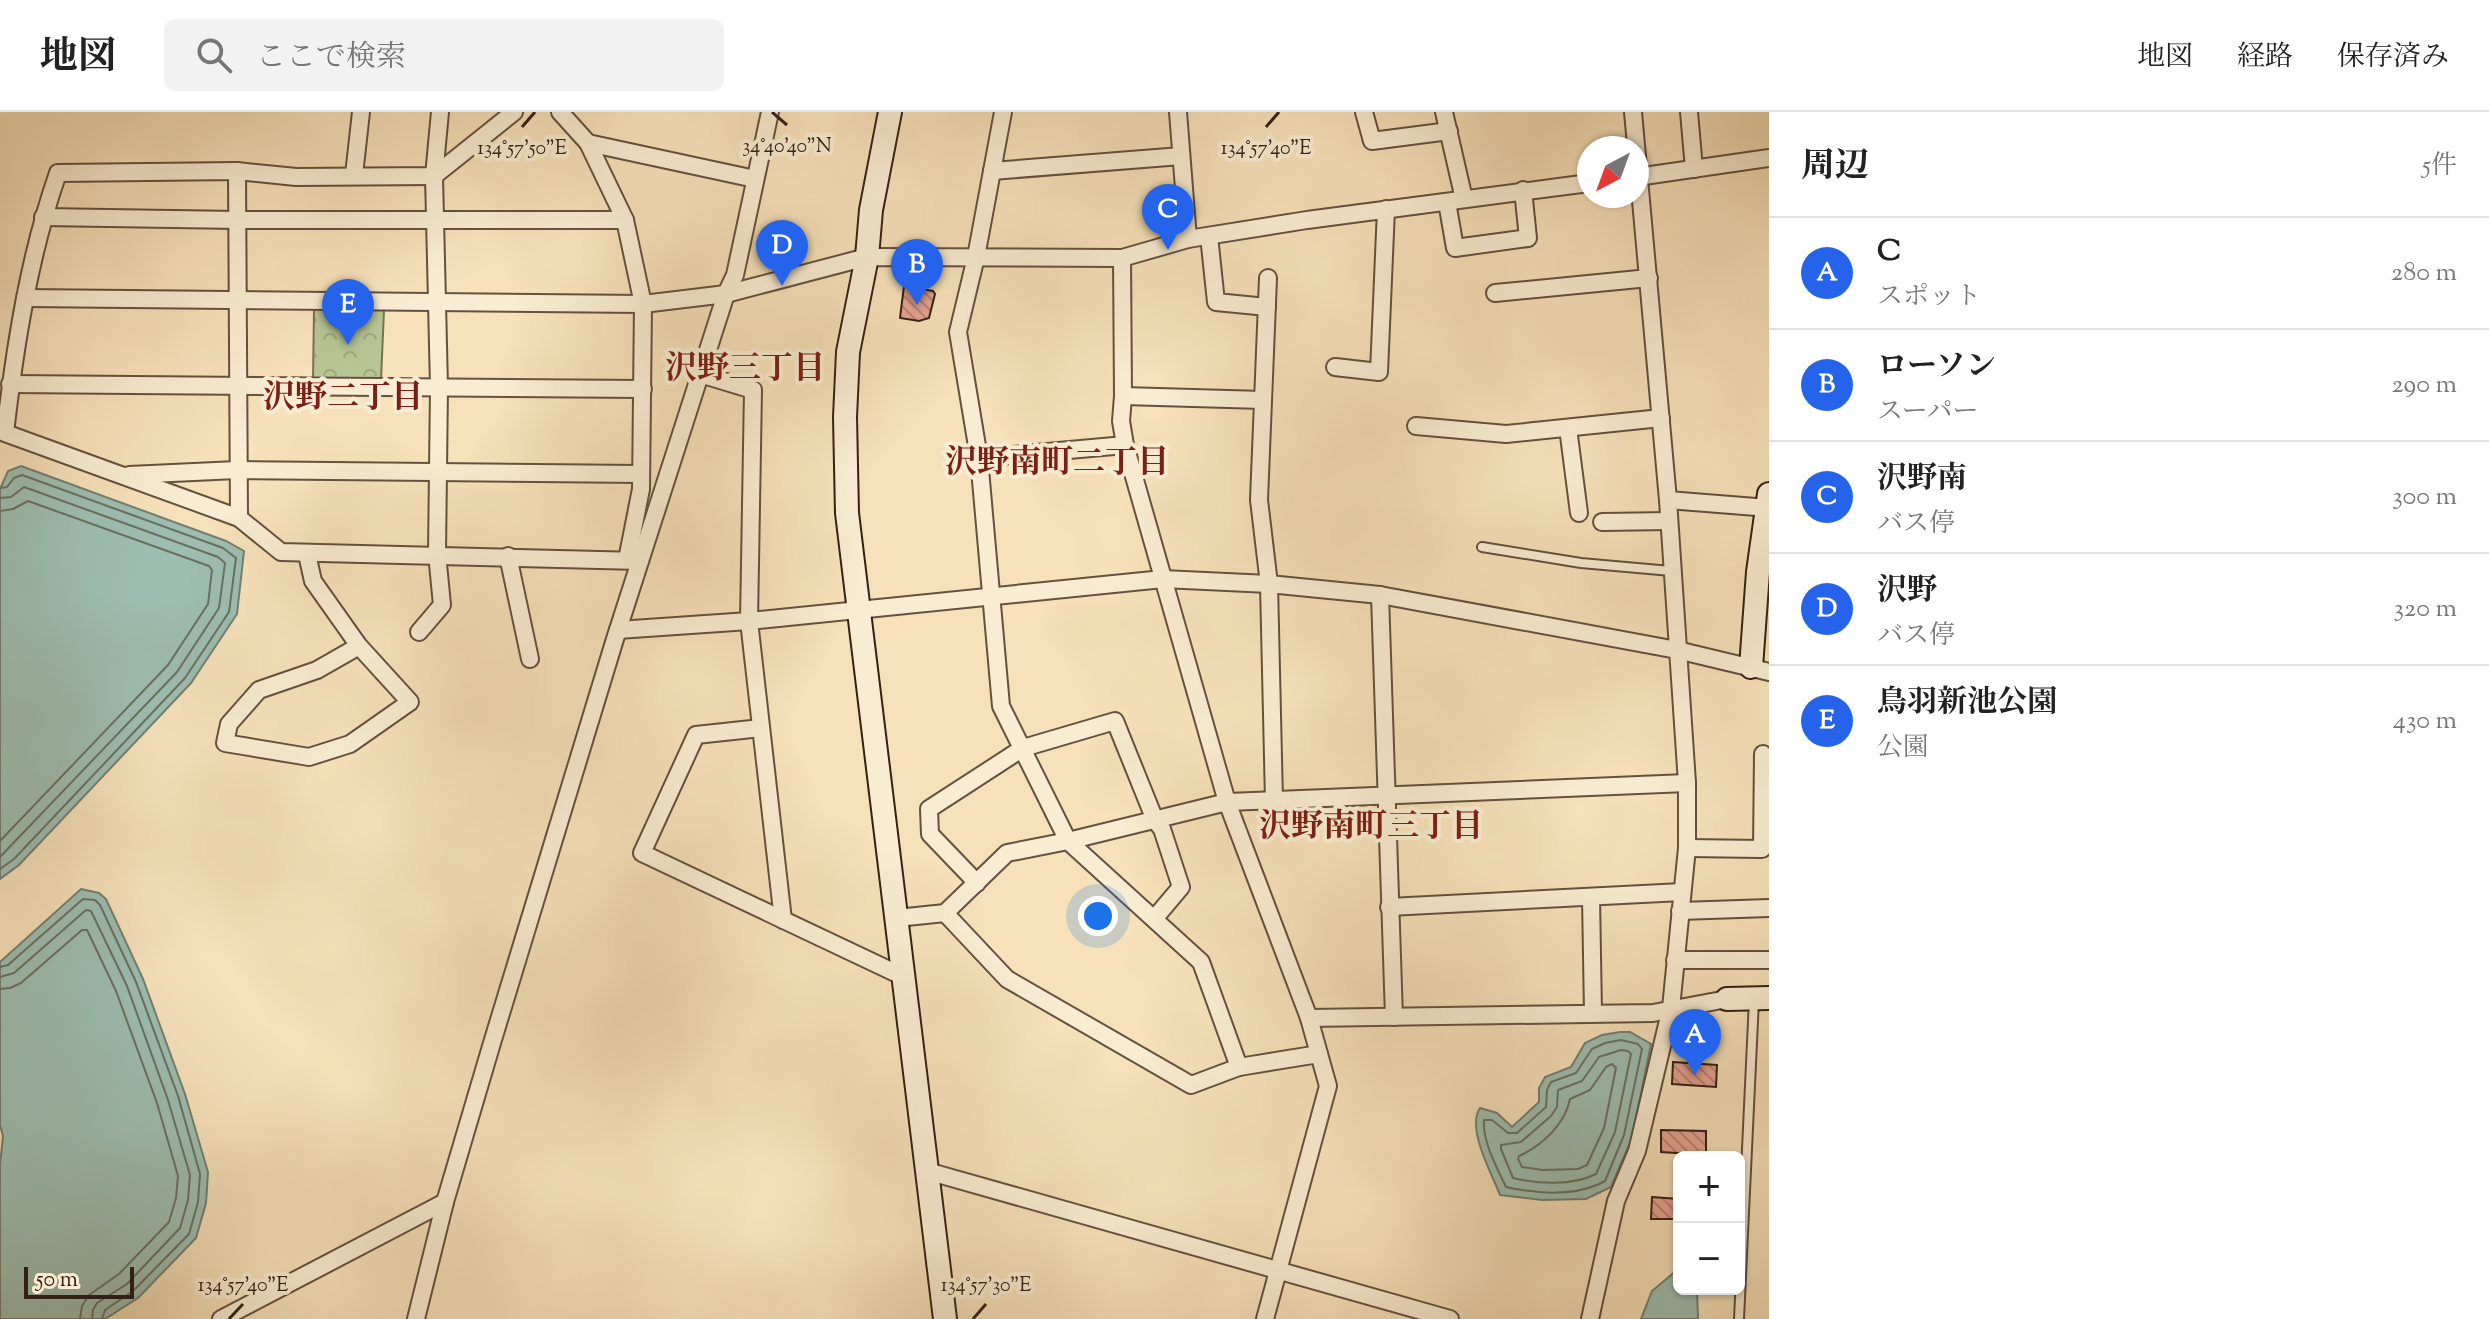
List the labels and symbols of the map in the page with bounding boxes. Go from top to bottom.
text: 34°40'40"N [742,133,832,162]
text: 134°57'50"E [477,135,567,164]
text: 134°57'40"E [1221,135,1311,164]
north arrow [1577,136,1649,208]
pin: C [1142,184,1194,250]
pin: D [756,220,808,286]
pin: B [891,239,943,305]
pin: E [322,279,374,345]
district label: 沢野三丁目 [665,347,825,393]
district label: 沢野二丁目 [263,376,423,422]
district label: 沢野南町二丁目 [945,441,1169,487]
district label: 沢野南町三丁目 [1259,805,1483,851]
your location [1078,896,1118,936]
pin: A [1669,1009,1721,1075]
scale bar [24,1263,134,1299]
text: 134°57'40"E [198,1272,288,1301]
text: 134°57'30"E [941,1272,1031,1301]

